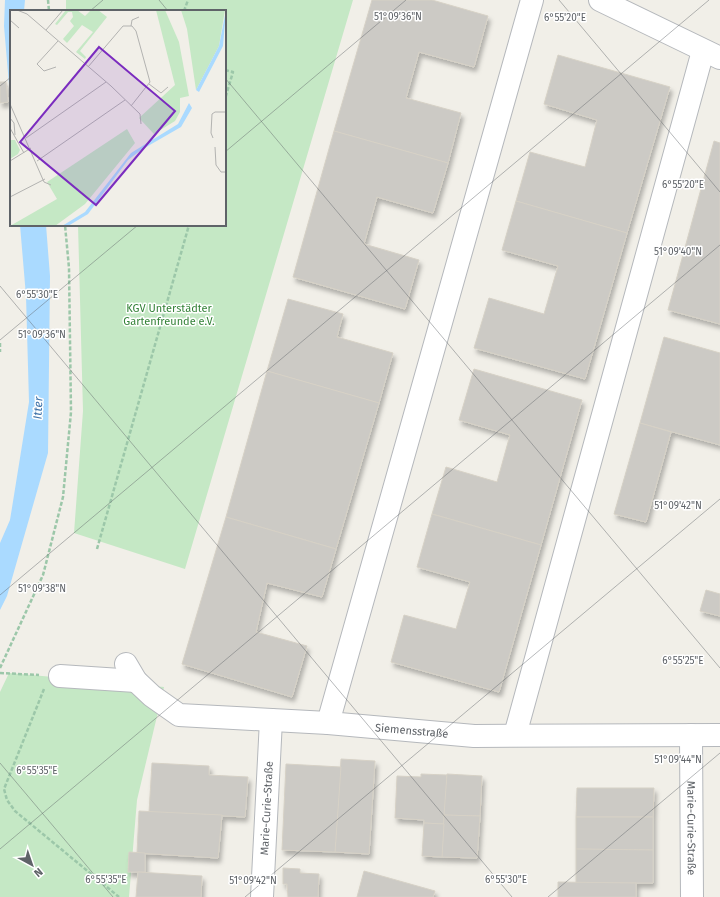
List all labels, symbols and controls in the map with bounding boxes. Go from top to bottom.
inset map [10,10,226,226]
text: 51°09'36"N [374,11,422,23]
text: 6°55'20"E [544,12,586,24]
text: 6°55'20"E [662,179,704,191]
text: 51°09'40"N [654,246,702,258]
text: 6°55'30"E [16,289,58,301]
park label: KGV Unterstädter Gartenfreunde e.V. [123,302,215,328]
text: 51°09'36"N [18,329,66,341]
water label: Itter [30,396,46,420]
text: 51°09'42"N [654,500,702,512]
text: 51°09'38"N [18,583,66,595]
text: 6°55'25"E [662,655,704,667]
street label: Siemensstraße [375,721,449,740]
text: 51°09'44"N [654,754,702,766]
street label: Marie-Curie-Straße [258,761,275,856]
text: 6°55'35"E [16,765,58,777]
street label: Marie-Curie-Straße [685,781,698,875]
north arrow [12,845,52,885]
text: N [31,865,45,880]
text: 6°55'35"E [85,874,127,886]
text: 6°55'30"E [485,874,527,886]
text: 51°09'42"N [229,875,277,887]

